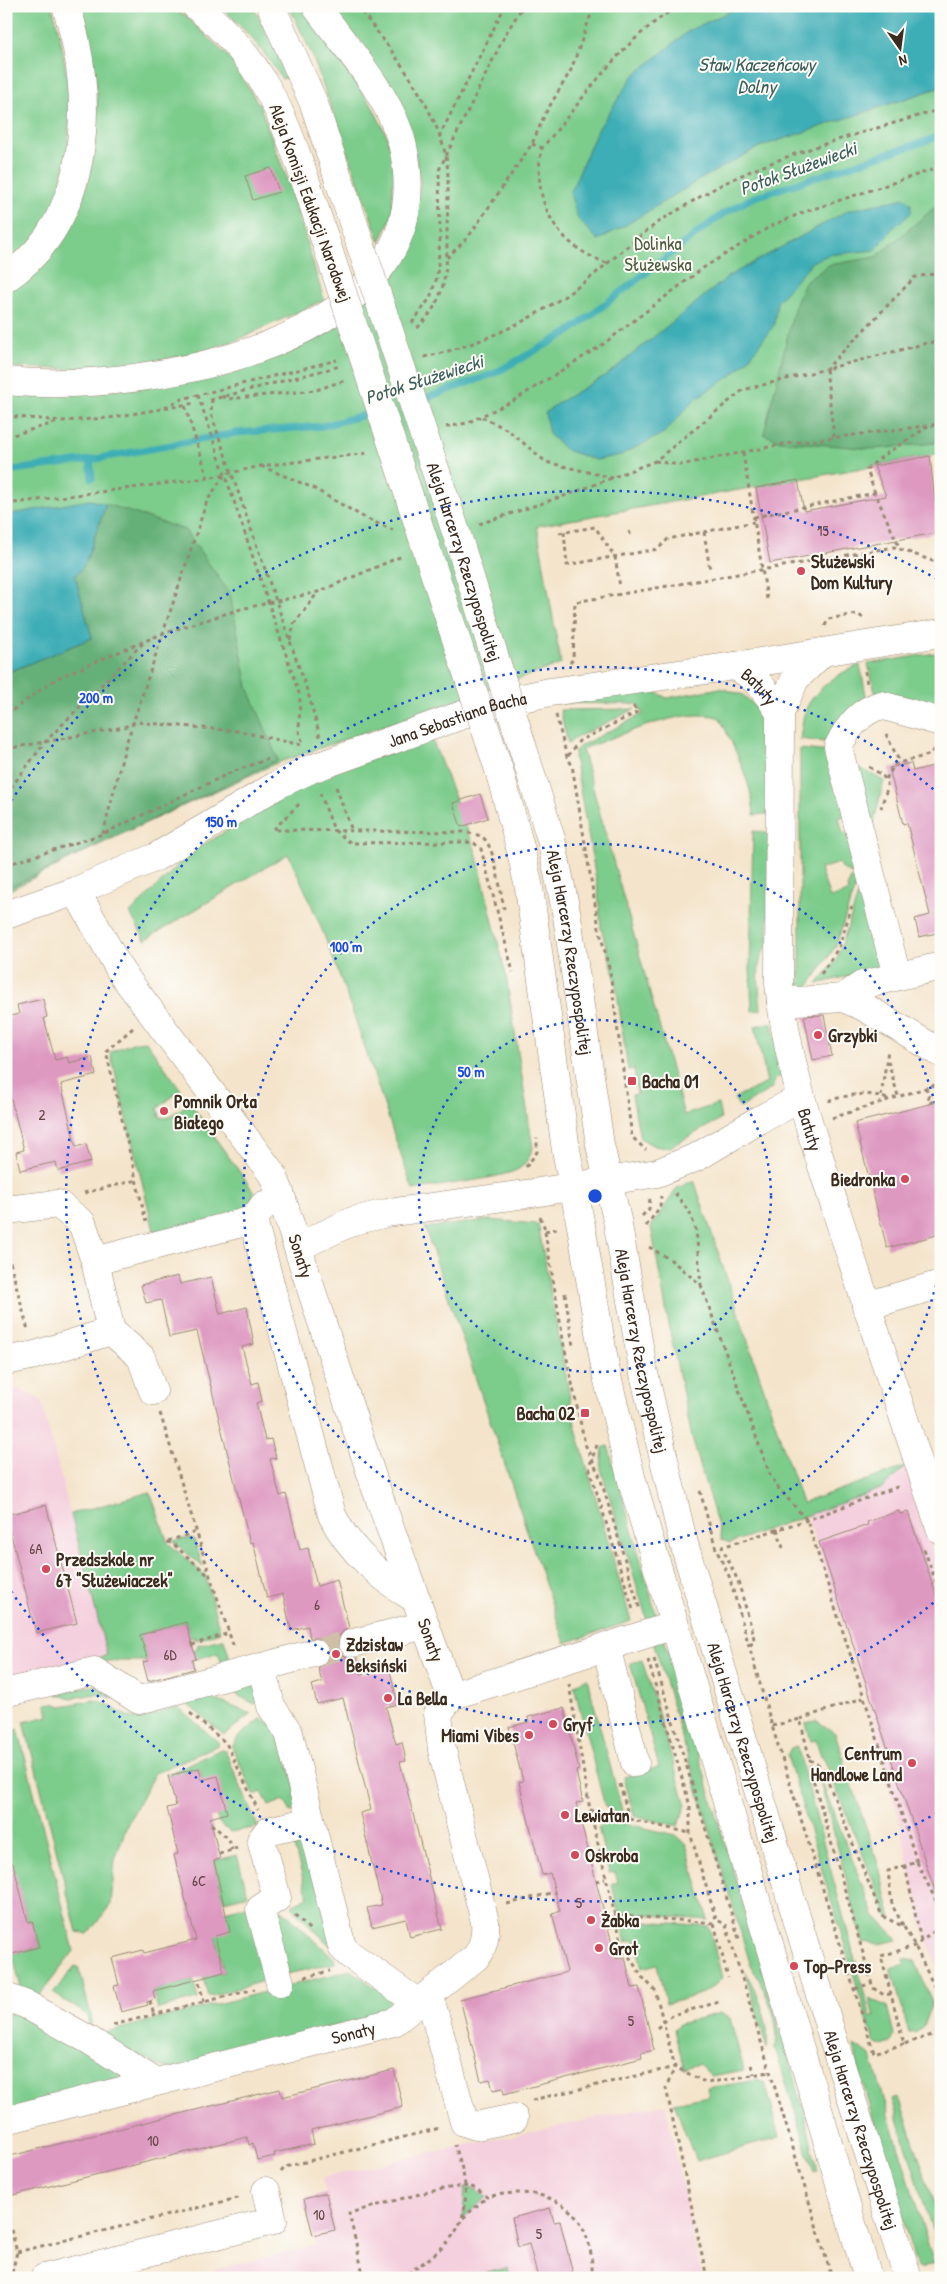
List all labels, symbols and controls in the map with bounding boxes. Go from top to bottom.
north arrow [874,22,924,72]
water label: Staw Kaczeńcowy Dolny [699,51,817,99]
text: N [897,51,909,71]
street label: Aleja Komisji Edukacji Narodowej [263,100,359,306]
water label: Potok Służewiecki [736,134,862,201]
park label: Dolinka Służewska [625,231,691,277]
water label: Potok Służewiecki [362,347,488,410]
street label: Aleja Harcerzy Rzeczypospolitej [421,459,508,665]
house number: 15 [817,520,830,541]
place label: Służewski Dom Kultury [811,549,893,596]
marker: Służewski Dom Kultury [795,565,807,577]
street label: Batuty [736,661,784,710]
street label: Jana Sebastiana Bacha [384,685,528,753]
text: 200 m [79,687,113,708]
text: 150 m [205,811,237,832]
street label: Aleja Harcerzy Rzeczypospolitej [541,847,599,1057]
text: 100 m [330,936,362,957]
place label: Grzybki [828,1023,878,1049]
marker: Grzybki [812,1029,824,1041]
text: 50 m [458,1061,484,1082]
place label: Bacha 01 [642,1069,699,1094]
marker: Bacha 01 [626,1075,638,1087]
place label: Pomnik Orła Białego [174,1089,258,1136]
house number: 2 [38,1104,46,1125]
marker: Pomnik Orła Białego [158,1105,170,1117]
street label: Batuty [792,1105,829,1154]
place label: Biedronka [831,1167,896,1192]
marker: Biedronka [899,1173,911,1185]
centre of rings [586,1187,604,1205]
street label: Sonaty [282,1231,320,1281]
street label: Aleja Harcerzy Rzeczypospolitej [610,1247,675,1455]
place label: Bacha 02 [517,1401,576,1426]
marker: Bacha 02 [579,1407,591,1419]
house number: 6A [29,1538,43,1559]
place label: Przedszkole nr 67 "Służewiaczek" [56,1547,173,1593]
marker: Przedszkole nr 67 "Służewiaczek" [40,1563,52,1575]
house number: 6 [314,1594,320,1615]
street label: Sonaty [412,1615,450,1666]
place label: Zdzisław Beksiński [346,1632,407,1678]
street label: Aleja Harcerzy Rzeczypospolitej [702,1639,786,1845]
house number: 6D [163,1644,177,1665]
marker: Zdzisław Beksiński [330,1648,342,1660]
place label: La Bella [398,1686,448,1711]
marker: La Bella [382,1692,394,1704]
place label: Gryf [563,1712,593,1738]
marker: Gryf [547,1718,559,1730]
place label: Miami Vibes [441,1723,519,1748]
marker: Miami Vibes [523,1729,535,1741]
place label: Centrum Handlowe Land [811,1741,902,1787]
marker: Centrum Handlowe Land [906,1757,918,1769]
place label: Lewiatan [575,1803,630,1828]
marker: Lewiatan [559,1809,571,1821]
place label: Oskroba [585,1843,639,1868]
marker: Oskroba [569,1849,581,1861]
house number: 6C [192,1870,206,1891]
house number: 5 [576,1892,583,1913]
place label: Żabka [601,1908,640,1933]
marker: Żabka [585,1914,597,1926]
place label: Grot [609,1936,639,1961]
marker: Grot [593,1942,605,1954]
place label: Top-Press [803,1954,871,1980]
marker: Top-Press [788,1960,800,1972]
house number: 5 [628,2010,635,2031]
street label: Sonaty [328,2015,378,2050]
street label: Aleja Harcerzy Rzeczypospolitej [819,2027,905,2233]
house number: 10 [147,2130,159,2151]
house number: 10 [313,2204,325,2225]
house number: 5 [536,2223,543,2244]

